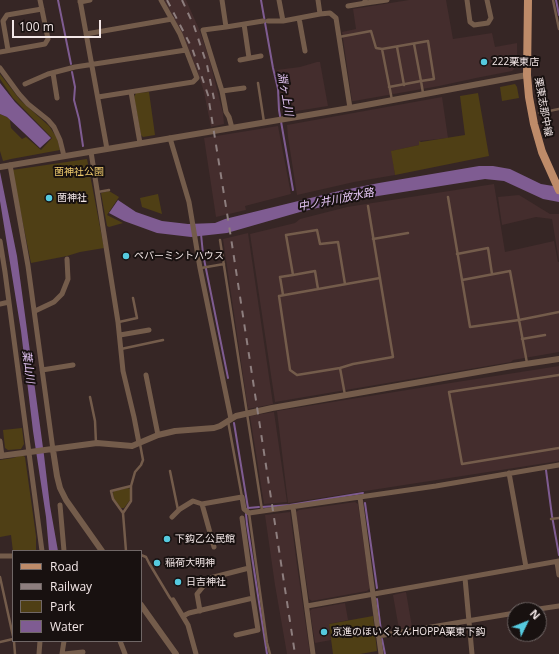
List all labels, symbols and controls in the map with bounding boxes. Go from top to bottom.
scale bar [14,12,103,38]
text: 100 m [19,18,54,35]
place label: 222栗東店 [492,56,539,68]
marker: 222栗東店 [479,57,489,67]
water label: 淵ヶ上川 [275,71,295,117]
street label: 栗東志那中線 [532,76,554,138]
park label: 菌神社公園 [54,166,104,178]
water label: 中ノ井川放水路 [297,186,375,214]
place label: 菌神社 [57,192,87,204]
marker: 菌神社 [44,193,54,203]
place label: ペパーミントハウス [134,250,224,262]
marker: ペパーミントハウス [121,251,131,261]
water label: 葉山川 [19,350,37,384]
place label: 下鈎乙公民館 [175,533,235,545]
marker: 下鈎乙公民館 [162,534,172,544]
legend [12,550,142,642]
place label: 稲荷大明神 [165,557,215,569]
text: Road [50,558,79,575]
marker: 稲荷大明神 [152,558,162,568]
place label: 日吉神社 [186,576,226,588]
marker: 日吉神社 [173,577,183,587]
text: Railway [50,578,92,595]
text: Park [50,598,75,615]
north arrow [507,602,547,642]
text: N [527,606,544,623]
text: Water [50,618,84,635]
place label: 京進のほいくえんHOPPA栗東下鈎 [332,626,486,638]
marker: 京進のほいくえんHOPPA栗東下鈎 [319,627,329,637]

